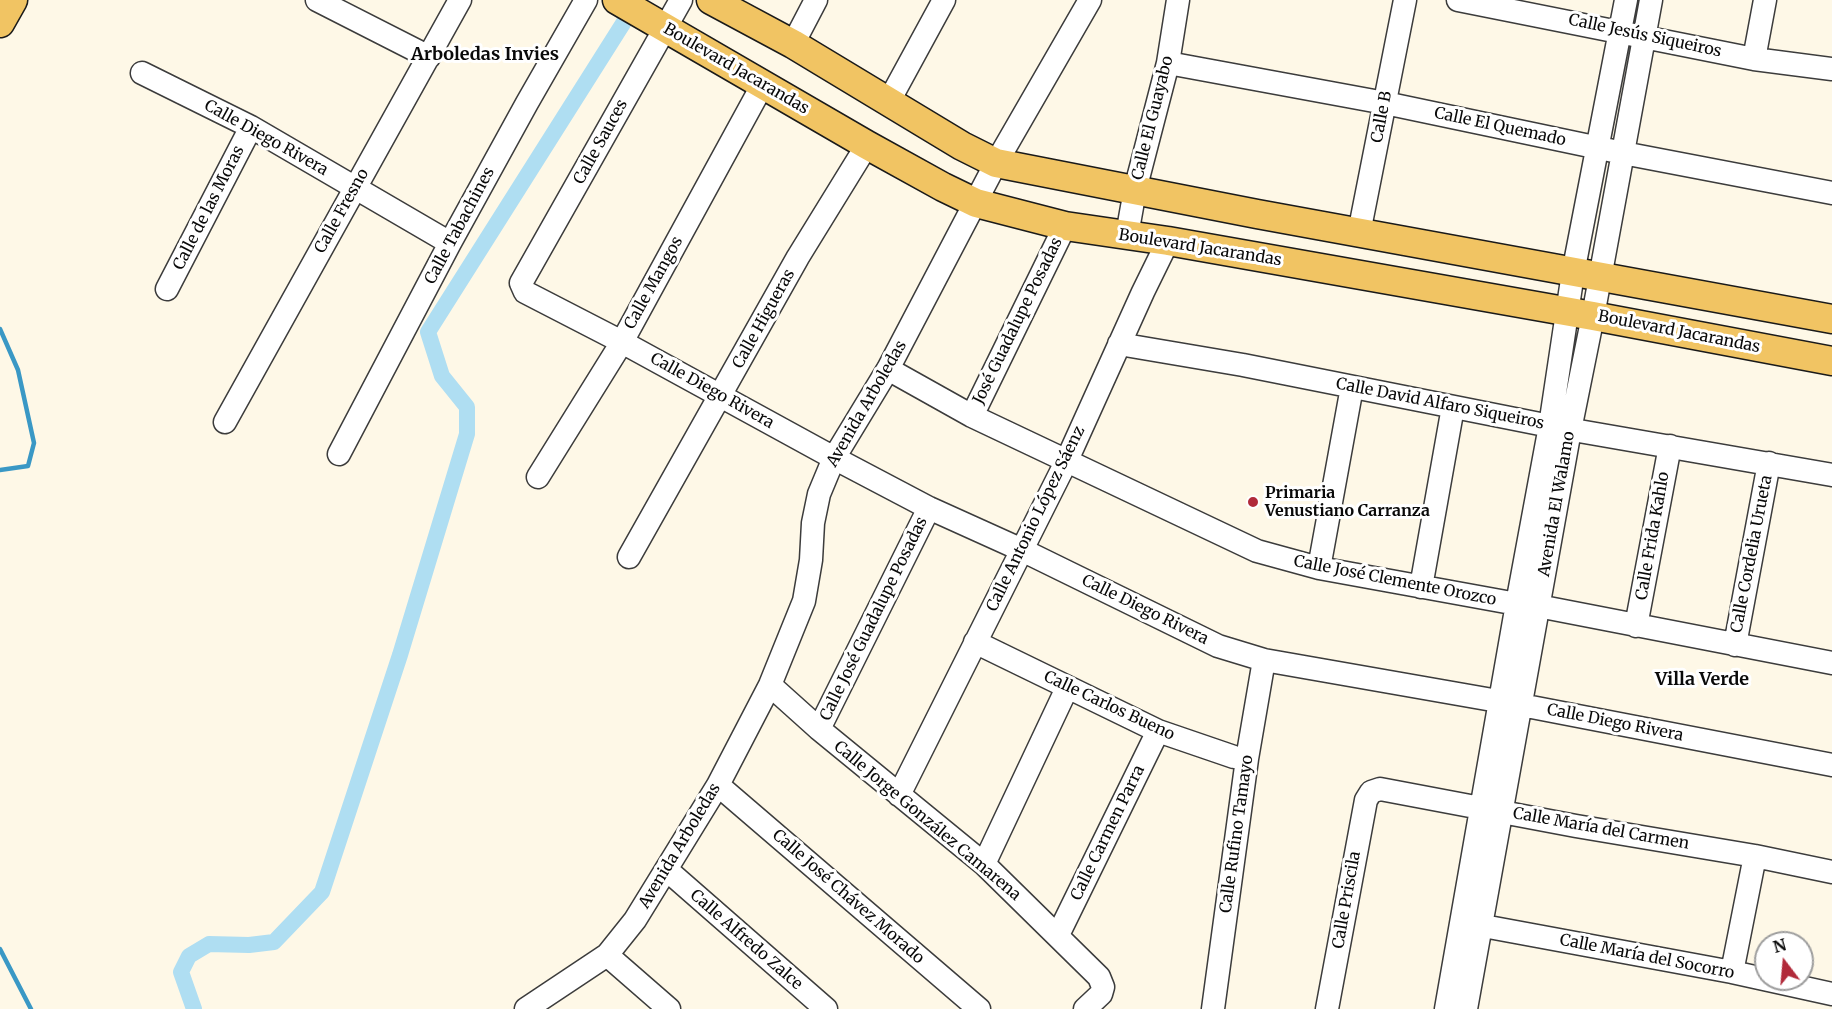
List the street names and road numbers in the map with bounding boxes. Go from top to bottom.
street label: Calle Jesús Siqueiros [1567,10,1723,62]
street label: Boulevard Jacarandas [660,19,812,119]
street label: Calle El Guayabo [1128,54,1178,182]
street label: Calle B [1368,90,1396,144]
street label: Calle Diego Rivera [201,96,331,180]
street label: Calle Sauces [570,96,632,188]
street label: Calle El Quemado [1432,104,1568,150]
street label: Calle de las Moras [169,143,249,273]
street label: Calle Tabachines [421,164,499,288]
street label: Calle Fresno [311,165,373,257]
street label: Boulevard Jacarandas [1117,226,1283,270]
street label: Calle Mangos [621,233,687,333]
street label: José Guadalupe Posadas [969,235,1067,407]
street label: Calle Higueras [729,266,799,372]
street label: Boulevard Jacarandas [1596,307,1762,357]
street label: Avenida Arboledas [823,337,911,471]
street label: Calle Diego Rivera [647,349,777,433]
street label: Calle David Alfaro Siqueiros [1334,374,1546,434]
street label: Calle Antonio López Sáenz [983,423,1089,615]
street label: Avenida El Walamo [1535,430,1579,578]
street label: Calle Frida Kahlo [1632,470,1674,602]
street label: Calle Cordelia Urueta [1727,474,1777,634]
street label: Calle José Guadalupe Posadas [816,514,932,724]
street label: Calle José Clemente Orozco [1292,552,1498,610]
street label: Calle Diego Rivera [1079,571,1211,649]
street label: Calle Carlos Bueno [1041,667,1177,745]
street label: Calle Diego Rivera [1545,700,1685,746]
street label: Calle Jorge González Camarena [830,737,1024,905]
street label: Calle Rufino Tamayo [1216,754,1258,914]
street label: Calle Carmen Parra [1067,762,1149,904]
street label: Avenida Arboledas [635,780,725,912]
street label: Calle María del Carmen [1511,804,1691,854]
street label: Calle José Chávez Morado [768,826,928,968]
street label: Calle Priscila [1329,850,1365,950]
street label: Calle Alfredo Zalce [686,886,806,994]
street label: Calle María del Socorro [1558,931,1736,983]

